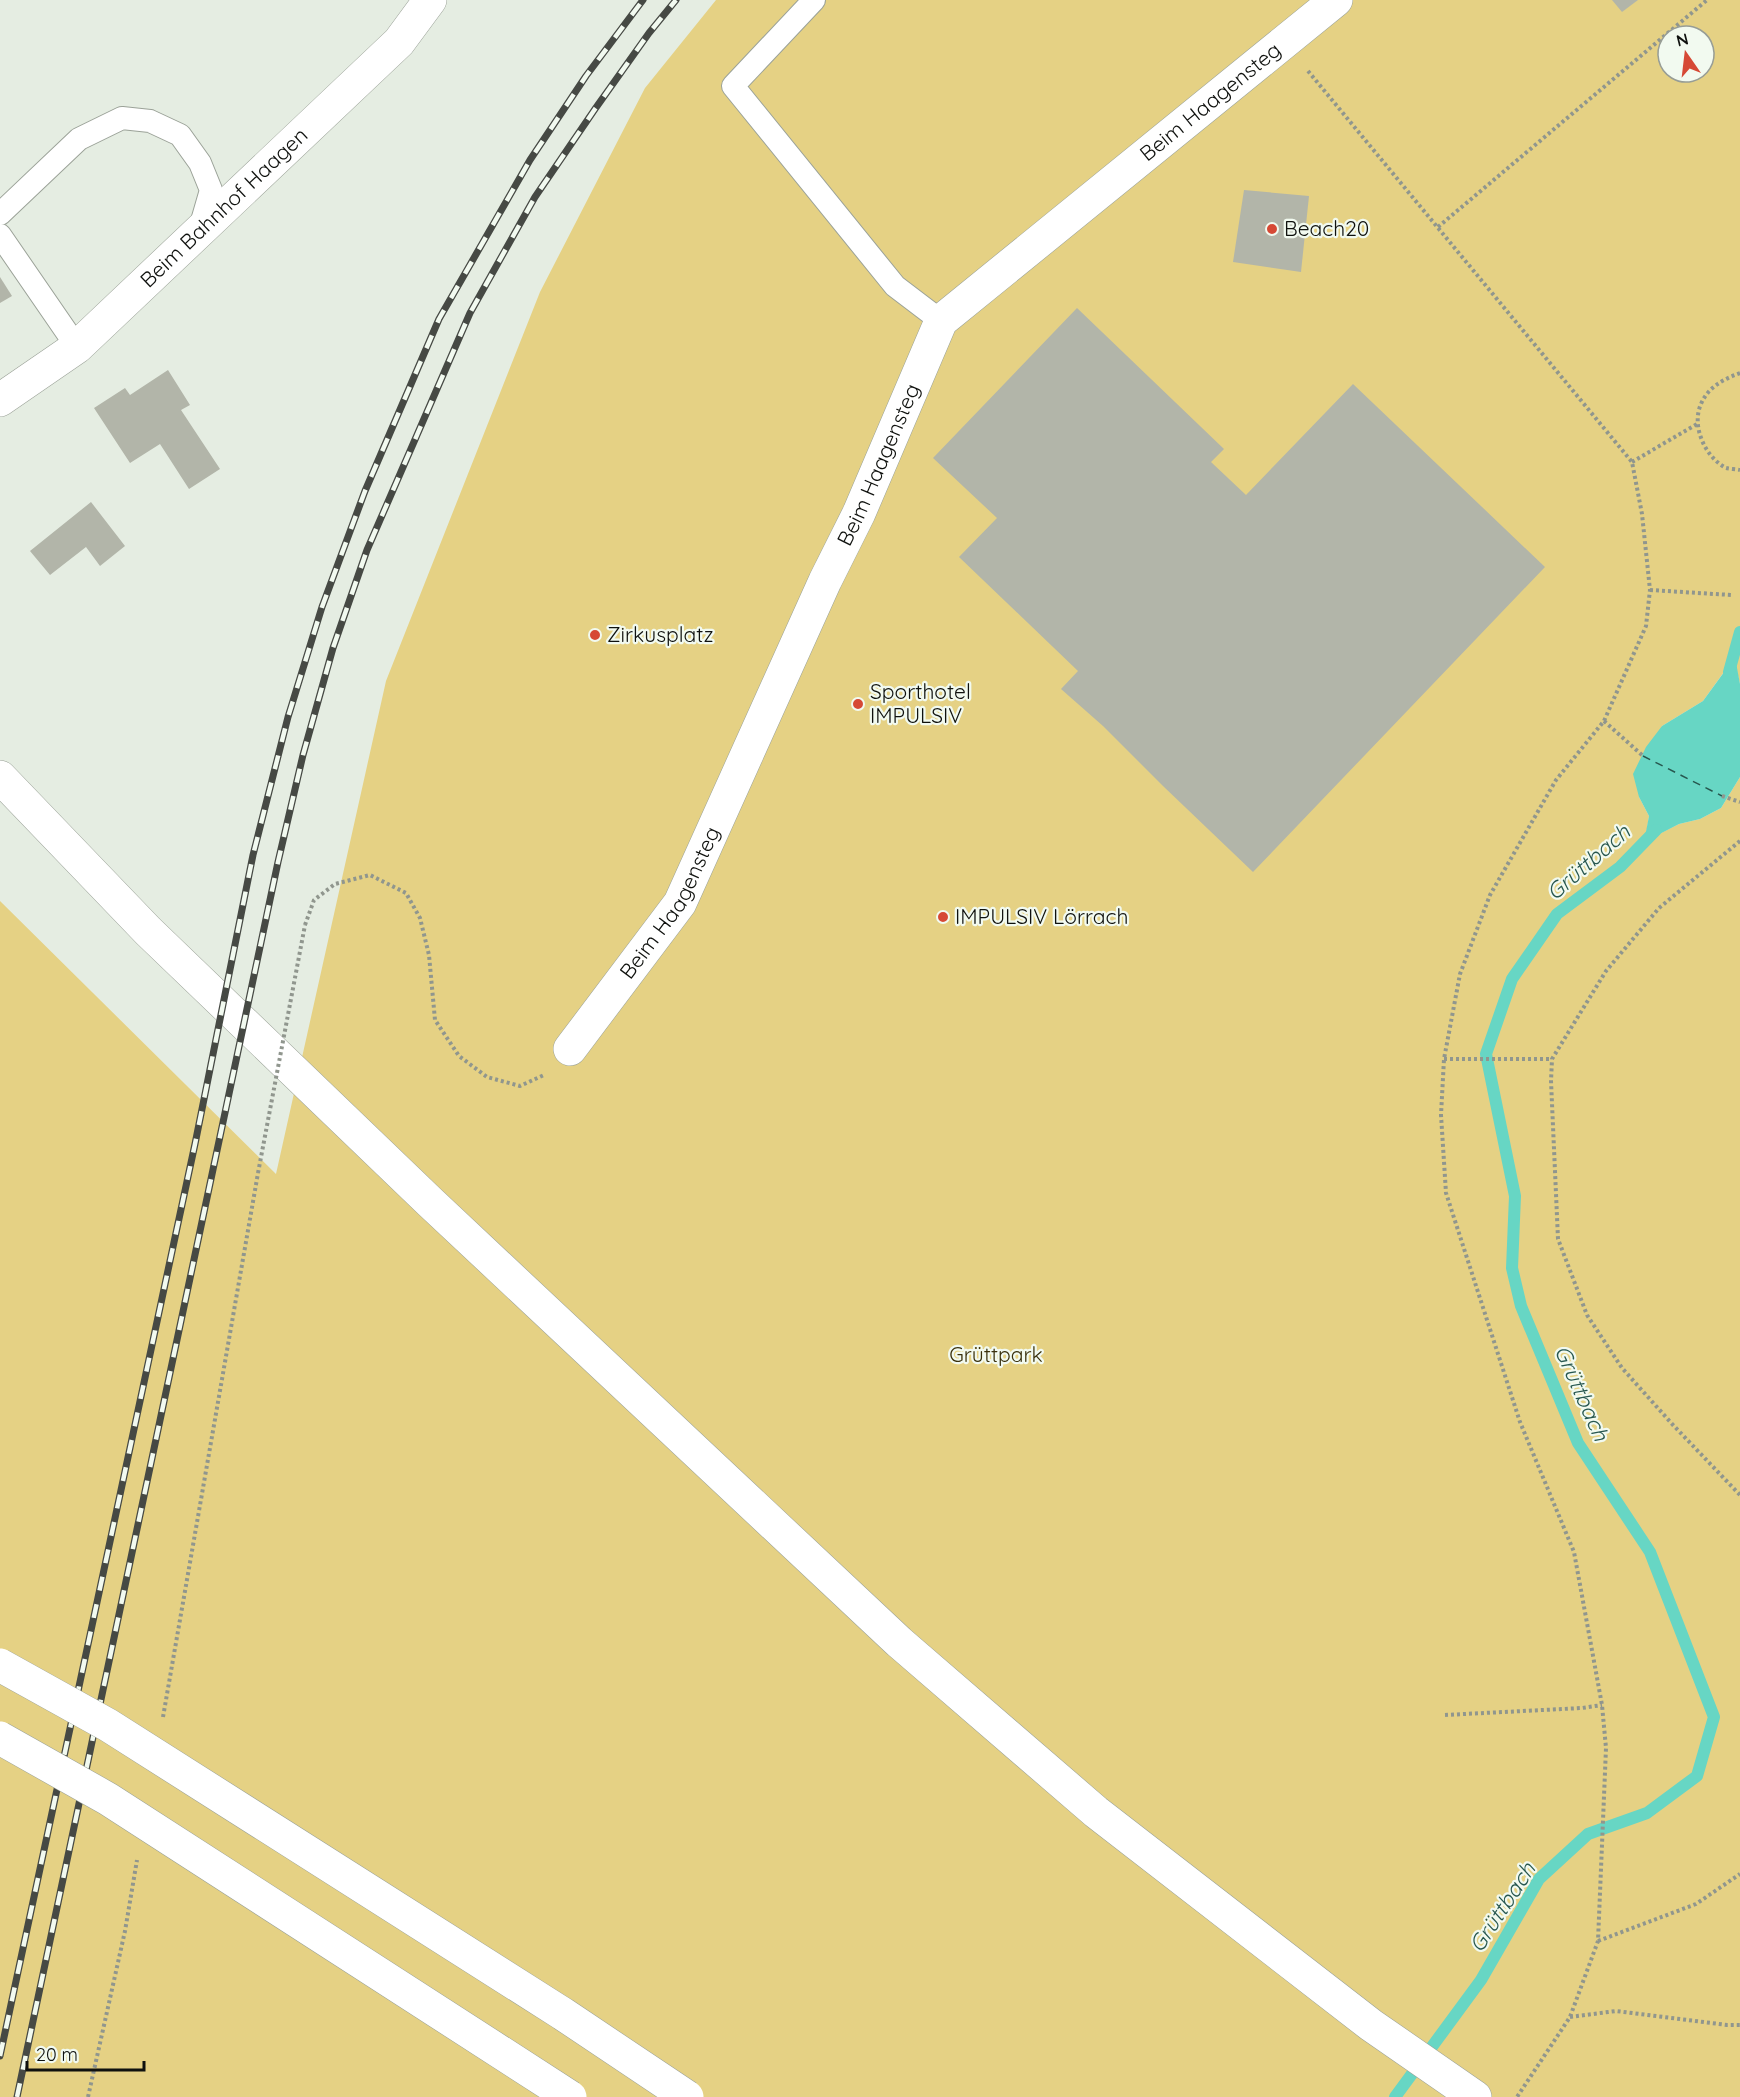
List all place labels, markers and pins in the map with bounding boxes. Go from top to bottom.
place label: Beach20 [1284,215,1369,241]
marker: Beach20 [1265,222,1279,236]
place label: Zirkusplatz [607,621,714,647]
marker: Zirkusplatz [588,628,602,642]
place label: Sporthotel IMPULSIV [870,678,971,728]
marker: Sporthotel IMPULSIV [851,697,865,711]
place label: IMPULSIV Lörrach [955,903,1128,929]
marker: IMPULSIV Lörrach [936,910,950,924]

